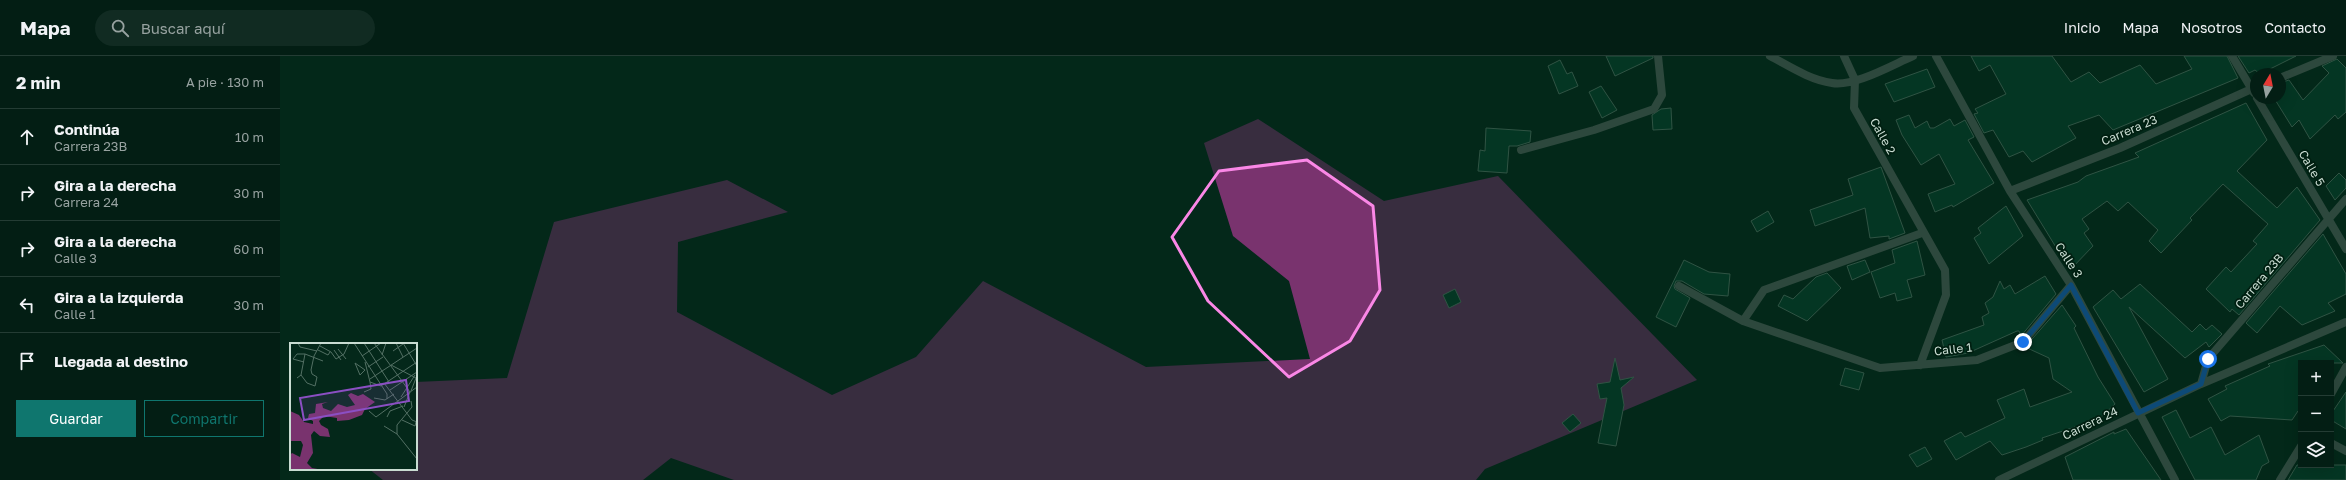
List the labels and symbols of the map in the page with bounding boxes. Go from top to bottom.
north arrow [2250,68,2286,104]
street label: Carrera 23 [2099,111,2159,149]
street label: Calle 2 [1867,115,1899,157]
street label: Calle 5 [2296,147,2328,189]
street label: Calle 3 [2052,239,2086,281]
street label: Carrera 23B [2232,250,2286,312]
route end [2014,333,2032,351]
street label: Calle 1 [1933,340,1973,358]
inset map [290,343,417,470]
route start [2199,350,2217,368]
street label: Carrera 24 [2060,403,2120,443]

